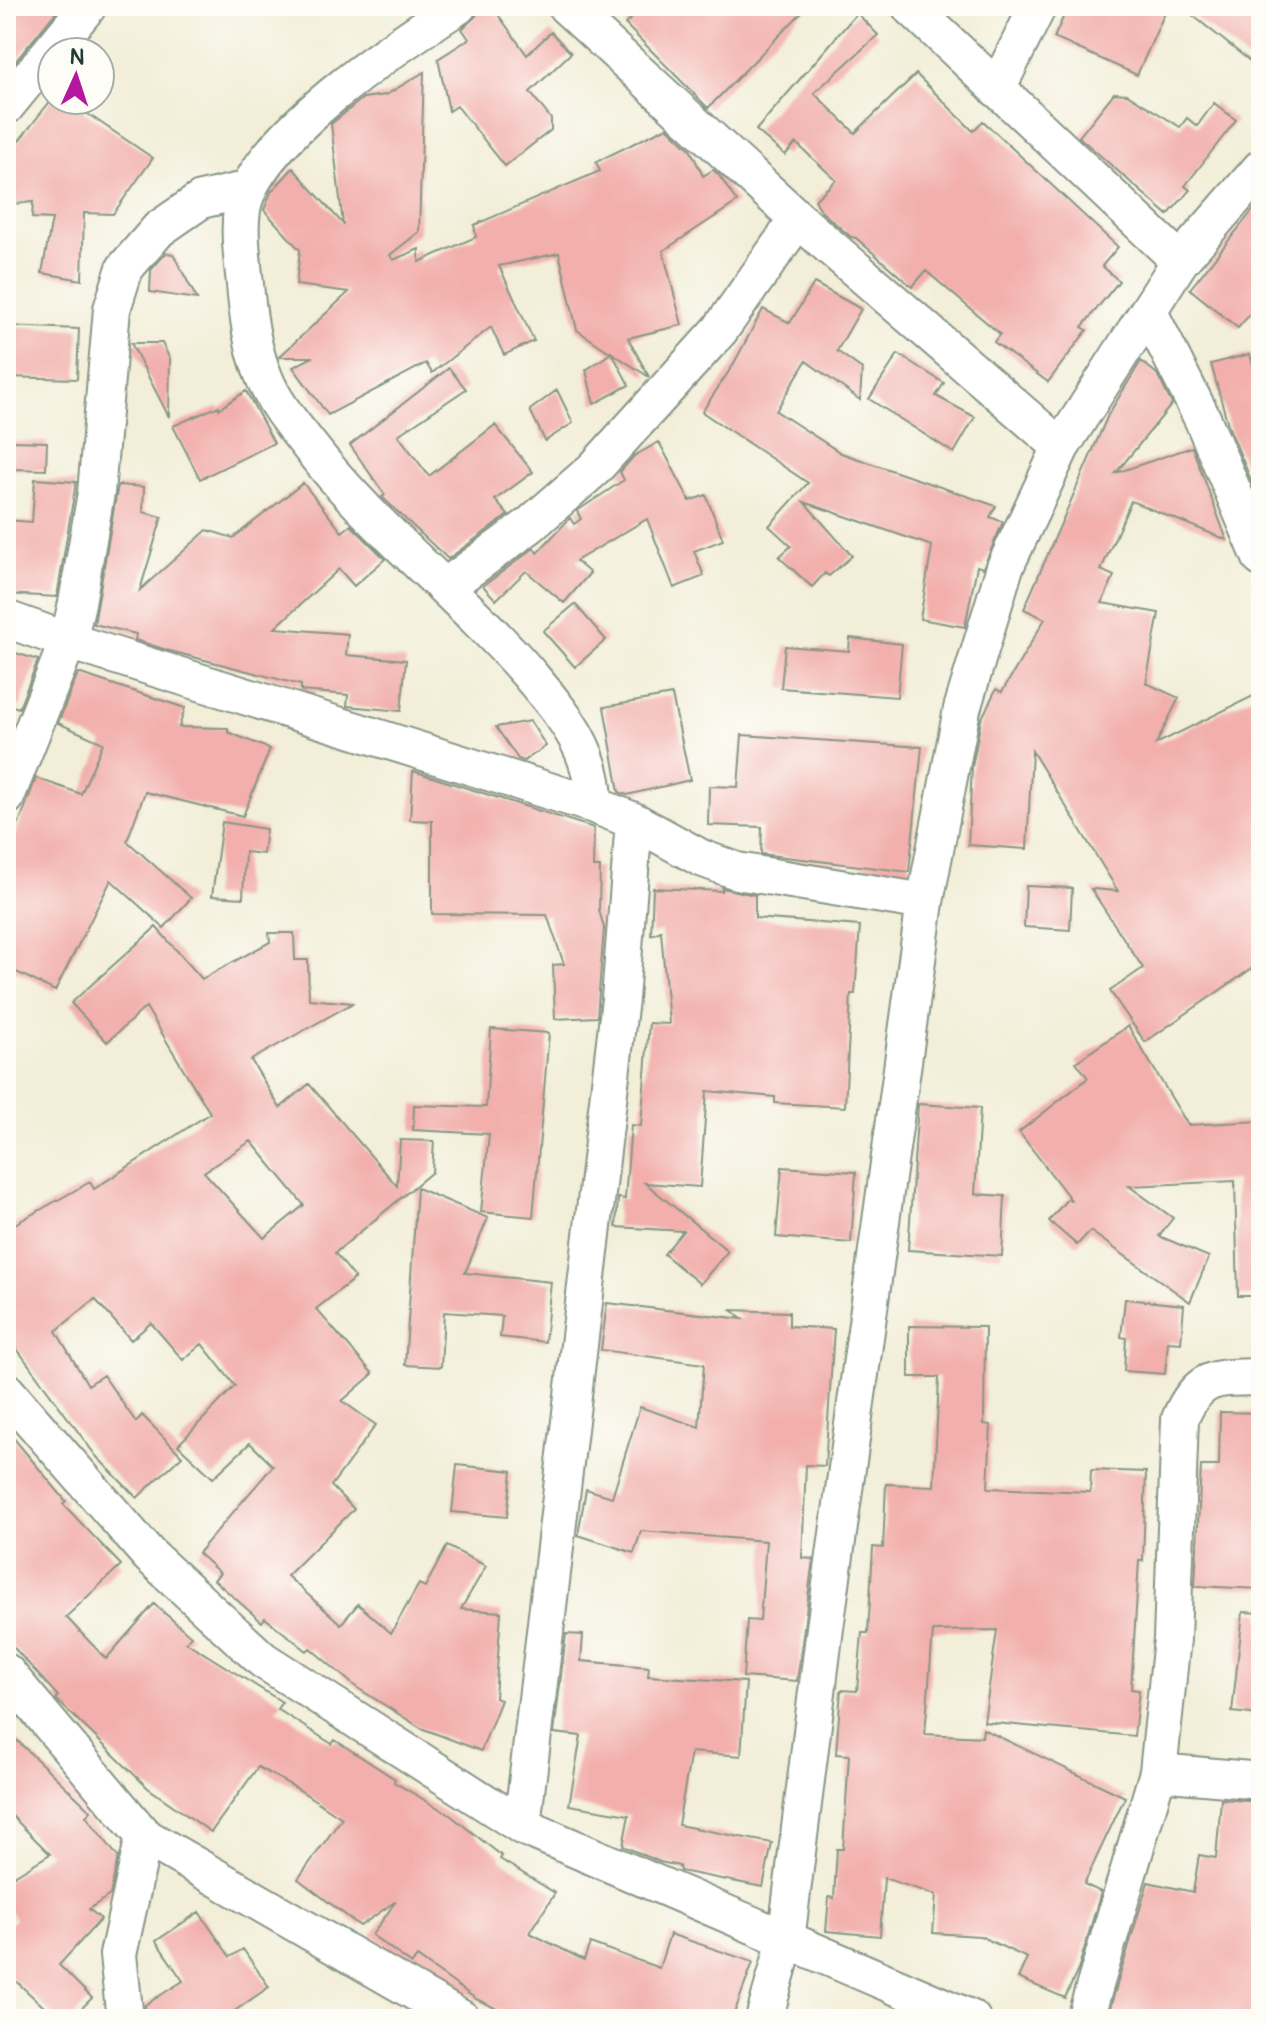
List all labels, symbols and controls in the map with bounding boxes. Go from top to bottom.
north arrow [36,36,116,116]
text: N [69,43,85,71]

